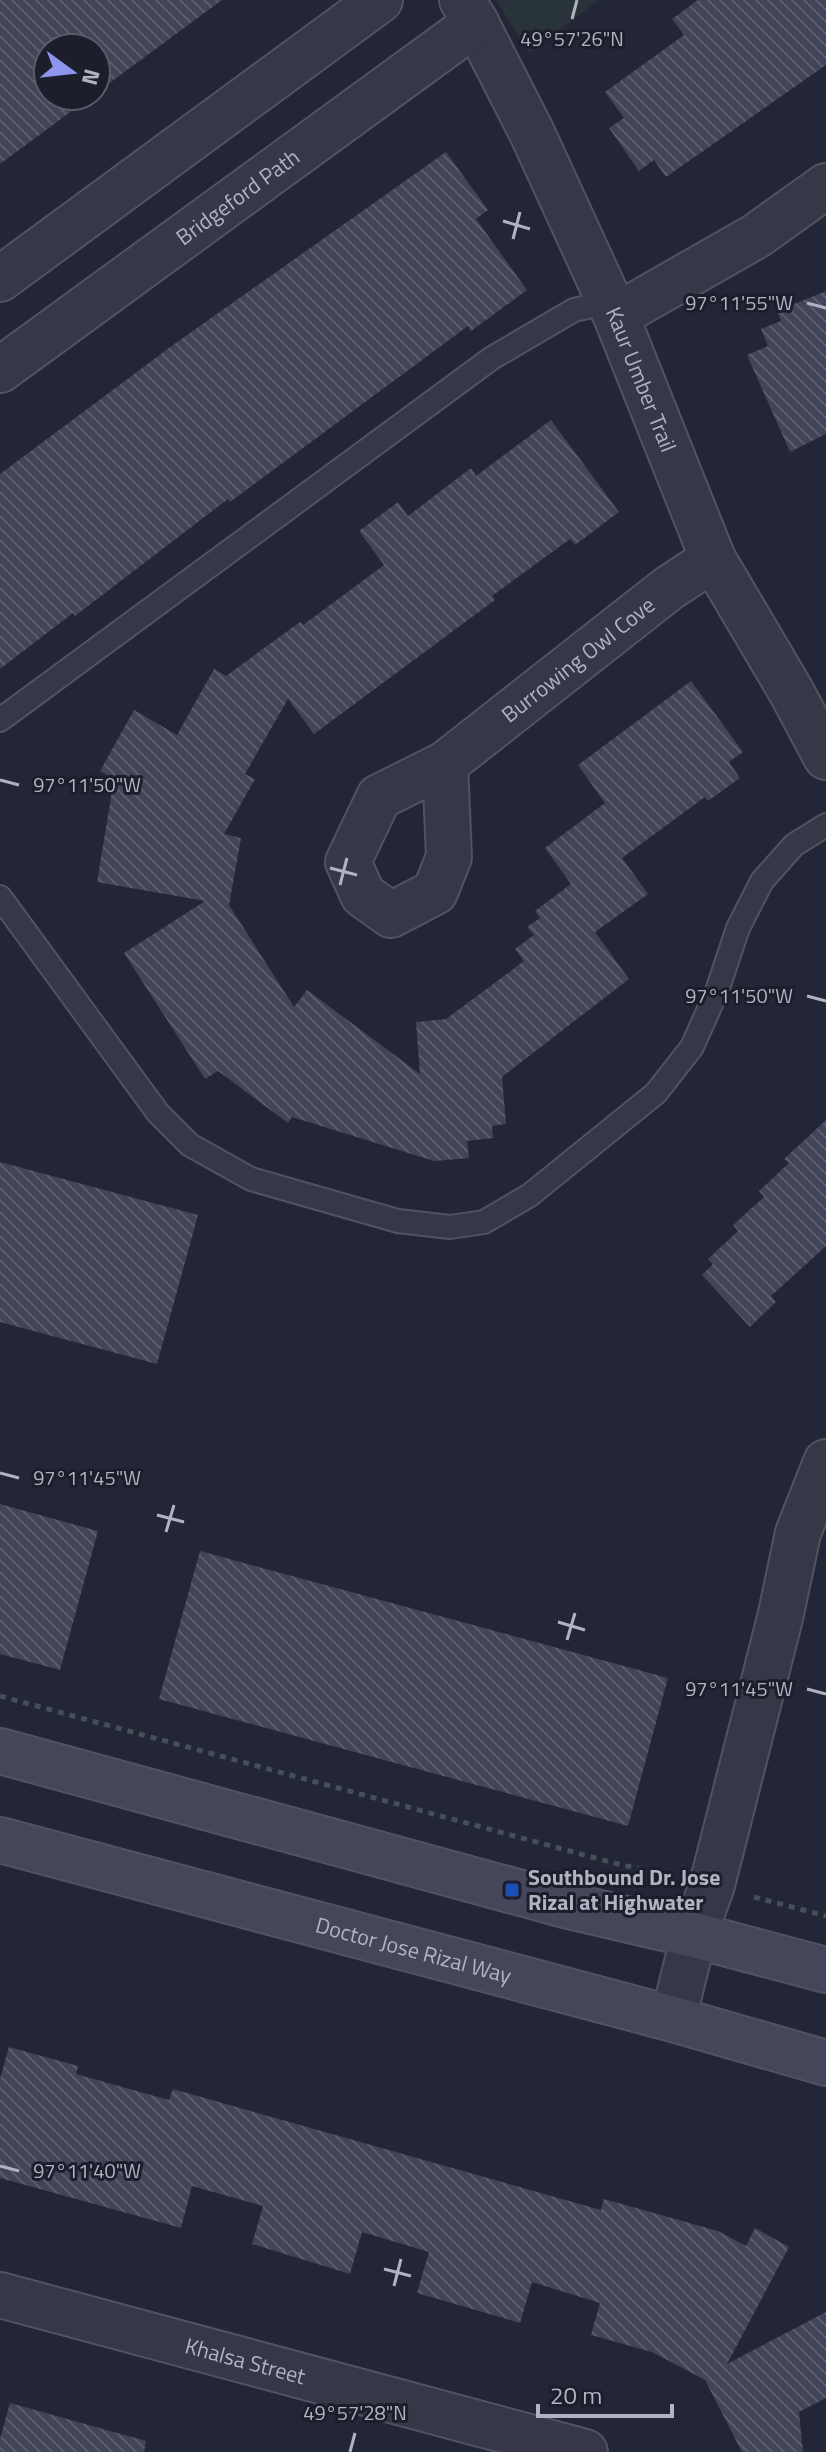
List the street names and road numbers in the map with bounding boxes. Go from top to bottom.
street label: Bridgeford Path [169,140,307,254]
street label: Kaur Umber Trail [597,301,686,457]
street label: Burrowing Owl Cove [494,588,662,731]
street label: Doctor Jose Rizal Way [312,1908,516,1992]
street label: Khalsa Street [181,2328,310,2393]

